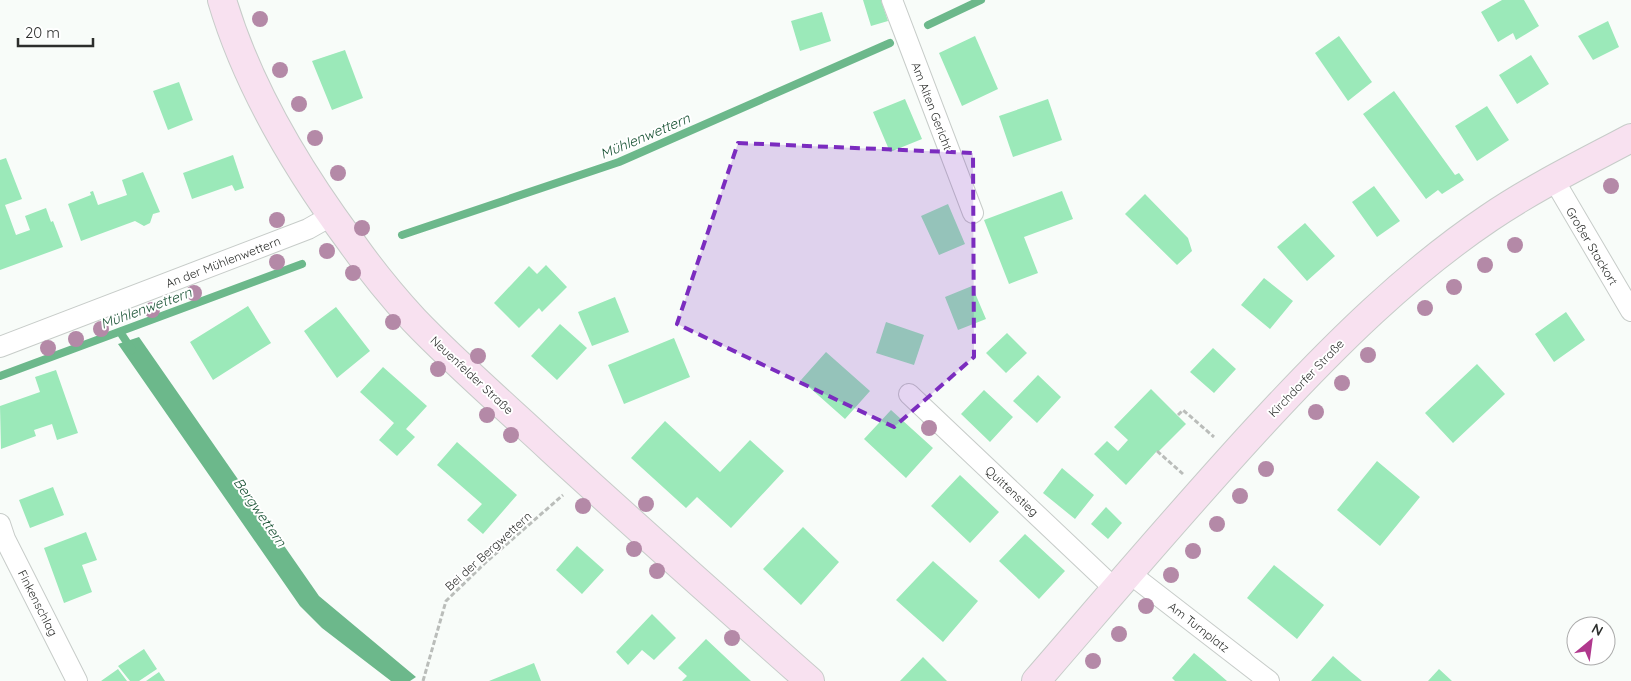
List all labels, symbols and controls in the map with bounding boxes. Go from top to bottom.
scale bar [18,15,92,47]
text: 20 m [25,23,60,42]
street label: Am Alten Gericht [908,60,956,152]
water label: Mühlenwettern [597,109,693,163]
street label: Großer Stackort [1563,204,1621,288]
street label: An der Mühlenwettern [163,233,283,291]
water label: Mühlenwettern [98,283,195,333]
street label: Neuenfelder Straße [427,333,517,417]
street label: Kirchdorfer Straße [1265,336,1347,420]
street label: Quittenstieg [982,463,1042,519]
water label: Bergwettern [230,474,291,551]
street label: Bei der Bergwettern [442,508,534,594]
street label: Finkenschlag [15,567,61,639]
street label: Am Turnplatz [1166,599,1233,656]
north arrow [1566,616,1616,666]
text: N [1588,619,1606,640]

